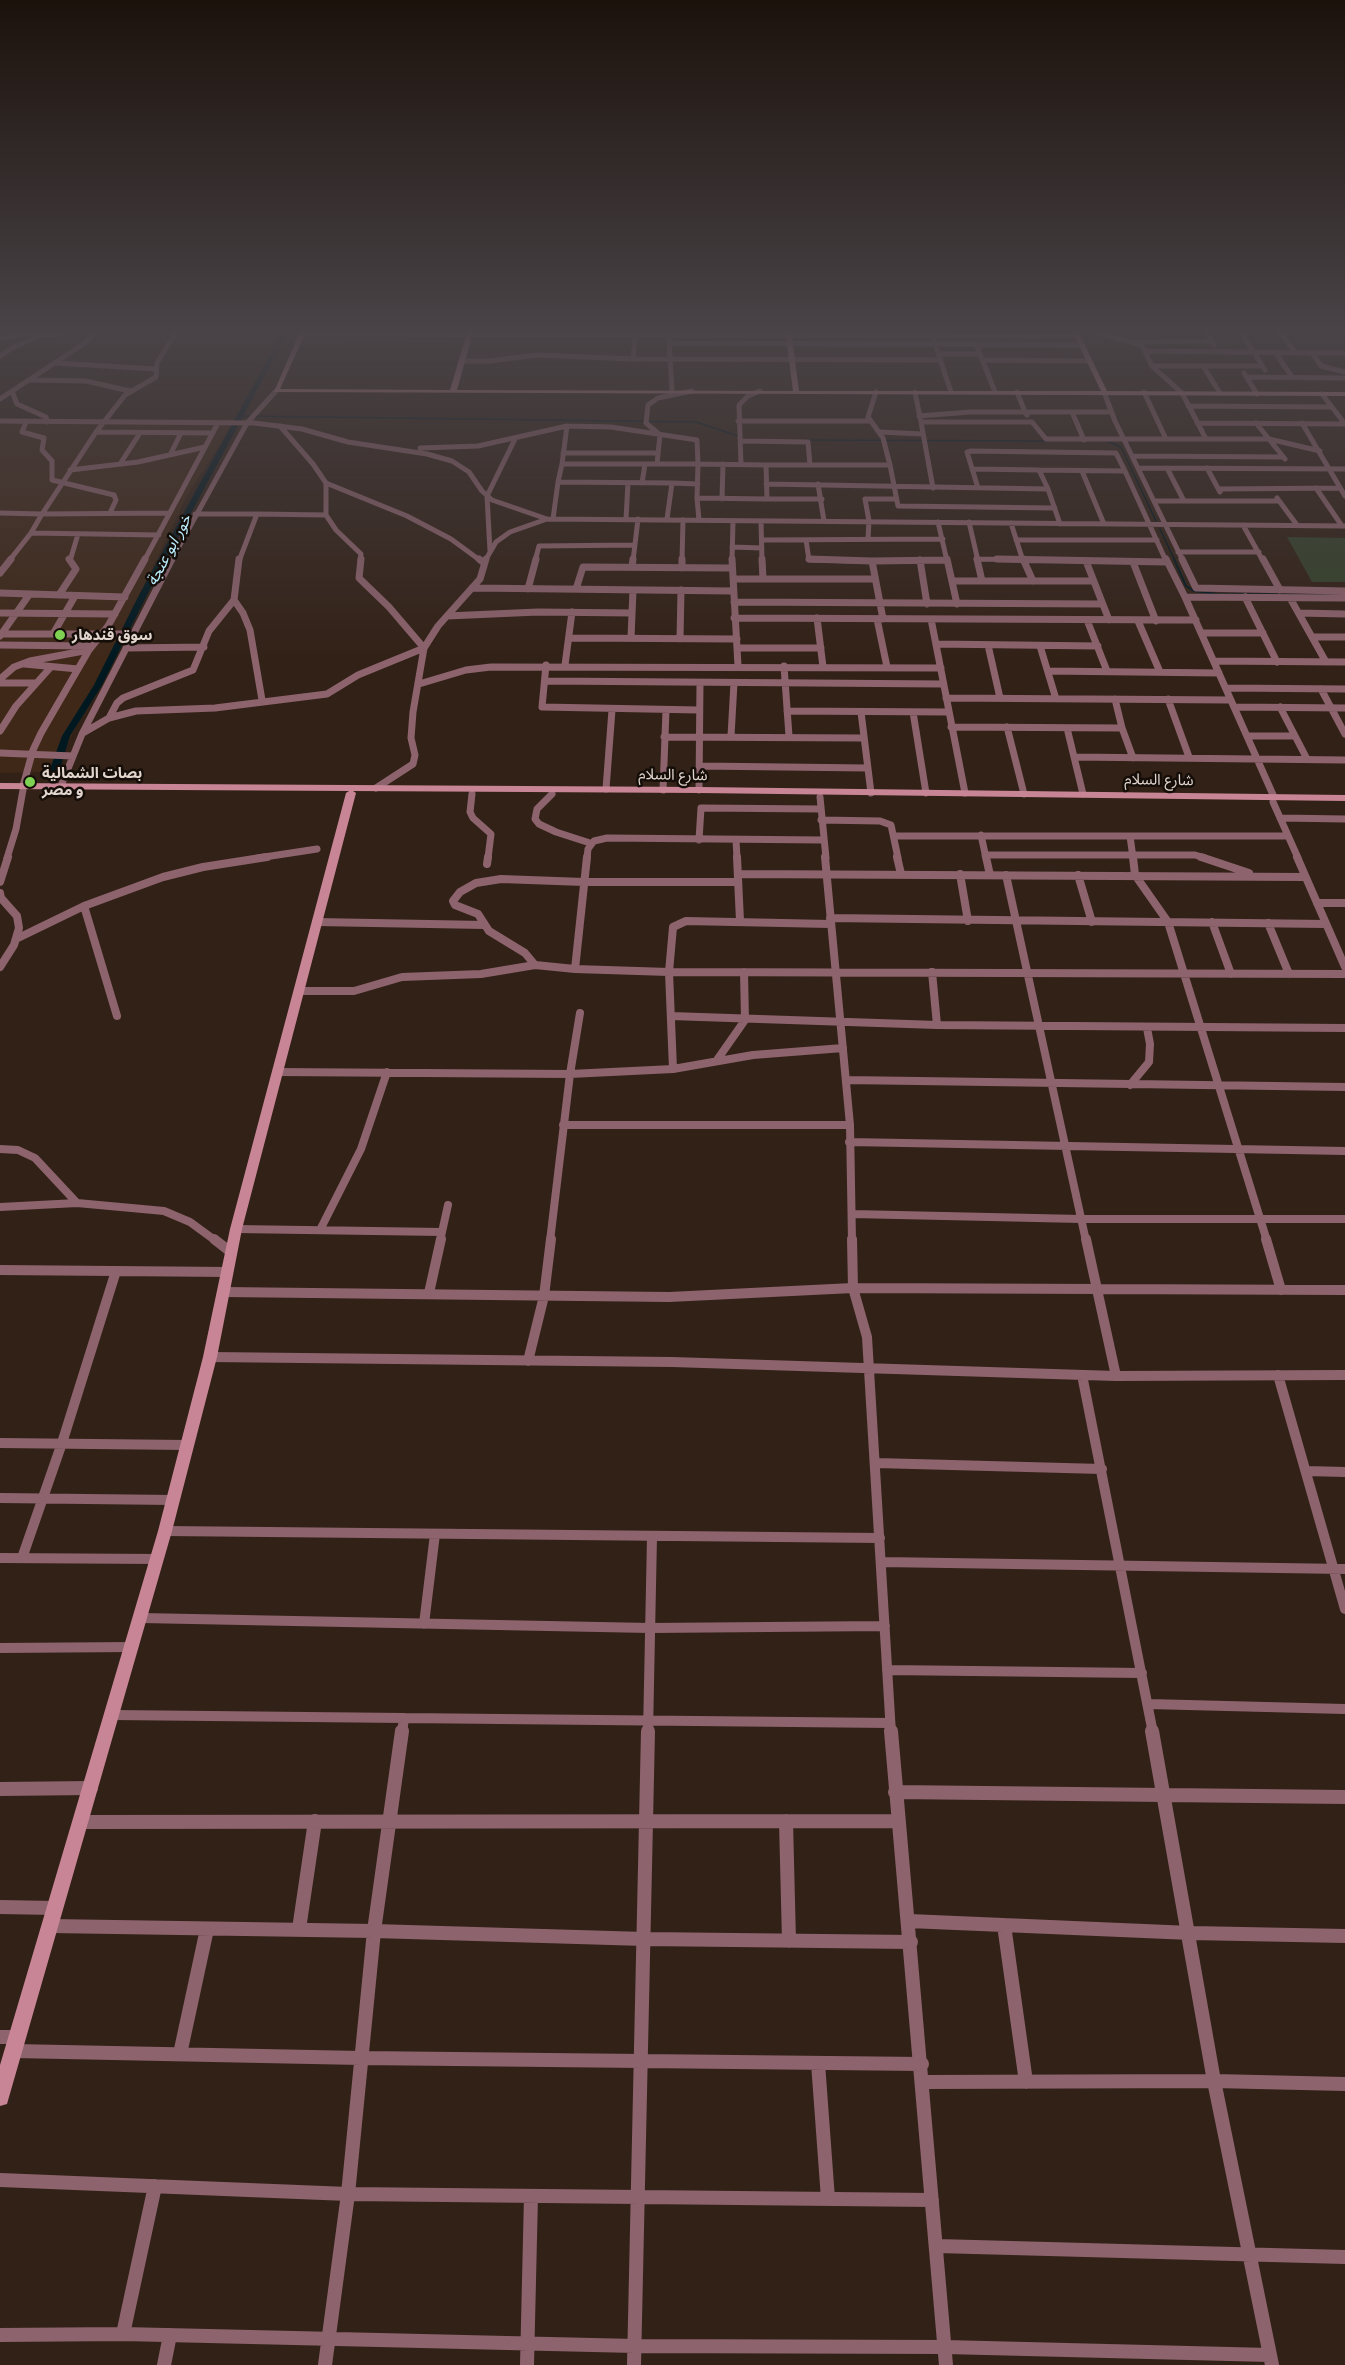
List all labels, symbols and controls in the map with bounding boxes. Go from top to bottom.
water label: خور ابو عنجة [142,511,196,589]
place label: سوق قندهار [72,626,153,644]
marker: سوق قندهار [53,628,67,642]
place label: بصات الشمالية و مصر [42,764,142,799]
street label: شارع السلام [638,765,708,785]
street label: شارع السلام [1124,770,1194,790]
marker: بصات الشمالية و مصر [23,775,37,789]

